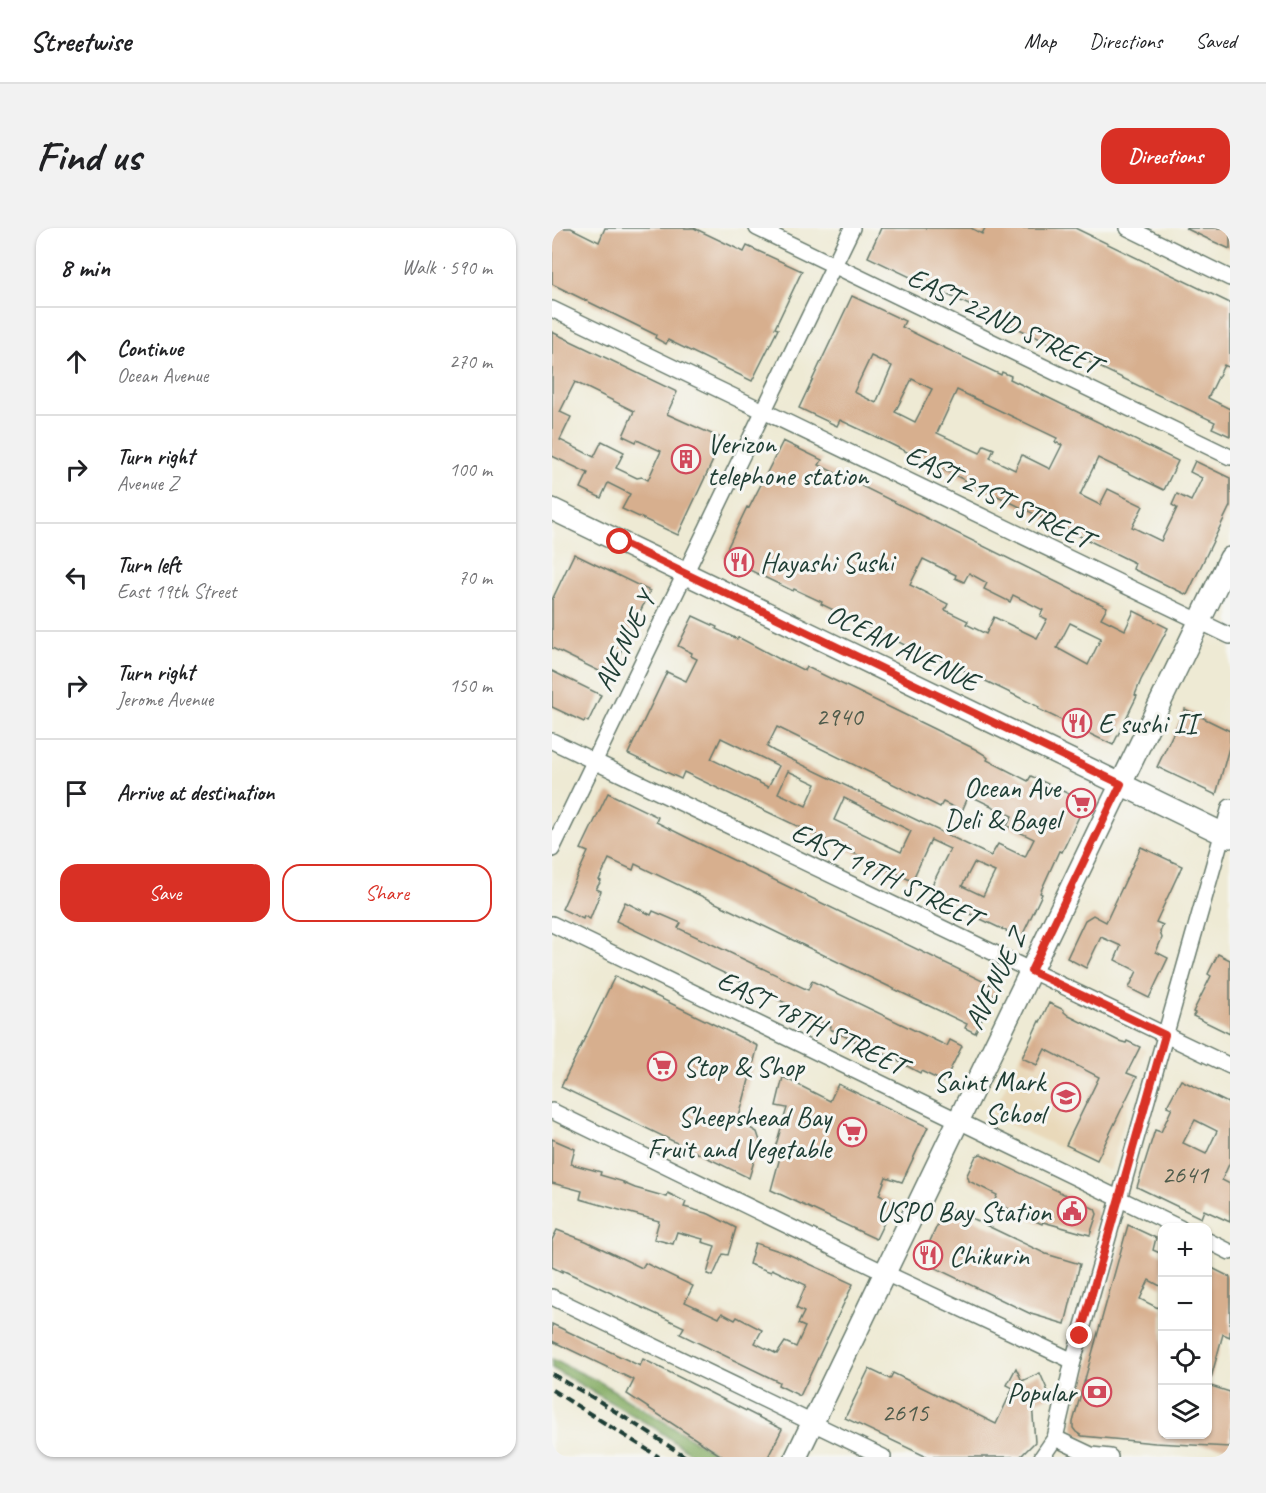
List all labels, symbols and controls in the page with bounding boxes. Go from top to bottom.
text: Streetwise [30,24,131,59]
text: Map [1024,28,1056,54]
text: Directions [1089,28,1162,54]
text: Saved [1195,28,1236,54]
button: Directions [1101,128,1230,184]
text: Find us [36,130,141,183]
text: 8 min [60,251,110,284]
text: Walk · 590 m [402,255,492,280]
street label: EAST 22ND STREET [902,259,1112,385]
text: Continue [117,335,183,363]
icon: ahead [60,345,93,378]
text: 270 m [449,349,492,374]
text: Ocean Avenue [117,363,208,388]
place label: Verizon telephone station [707,426,870,493]
street label: EAST 21ST STREET [900,436,1104,560]
text: Turn right [117,443,194,471]
building icon: Verizon telephone station [670,443,702,475]
icon: right [60,453,93,486]
text: 100 m [449,457,492,482]
text: Avenue Z [117,471,178,496]
route start [606,528,632,554]
place label: Hayashi Sushi [760,545,897,580]
restaurant icon: Hayashi Sushi [723,546,755,578]
text: Turn left [117,551,181,579]
icon: left [60,561,93,594]
text: 70 m [458,565,492,590]
text: East 19th Street [117,579,236,604]
street label: AVENUE Y [585,582,665,697]
street label: OCEAN AVENUE [821,596,987,701]
text: Turn right [117,659,194,687]
icon: right [60,669,93,702]
text: 150 m [449,673,492,698]
text: Jerome Avenue [117,687,213,712]
house number: 2940 [816,700,865,733]
place label: E sushi II [1098,706,1203,741]
restaurant icon: E sushi II [1061,707,1093,739]
place label: Ocean Ave Deli & Bagel [944,770,1065,837]
icon: arrive [60,777,93,810]
text: Arrive at destination [117,779,274,807]
supermarket icon: Ocean Ave Deli & Bagel [1065,787,1097,819]
street label: EAST 19TH STREET [786,814,992,938]
button: Save [60,864,270,922]
button: Share [282,864,492,922]
street label: AVENUE Z [956,920,1036,1035]
street label: EAST 18TH STREET [712,962,918,1086]
place label: Stop & Shop [683,1049,805,1084]
supermarket icon: Stop & Shop [646,1050,678,1082]
place label: Saint Mark School [934,1064,1050,1131]
school or university icon: Saint Mark School [1050,1081,1082,1113]
place label: Sheepshead Bay Fruit and Vegetable [647,1099,833,1166]
supermarket icon: Sheepshead Bay Fruit and Vegetable [836,1116,868,1148]
house number: 2641 [1162,1158,1210,1191]
place label: USPO Bay Station [877,1194,1052,1229]
public building icon: USPO Bay Station [1056,1195,1088,1227]
map controls [1158,1223,1212,1439]
button: + [1158,1223,1212,1277]
place label: Chikurin [949,1238,1030,1273]
restaurant icon: Chikurin [912,1239,944,1271]
button: − [1158,1277,1212,1331]
route end [1066,1322,1092,1348]
button: locate [1158,1331,1212,1385]
place label: Popular [1007,1375,1078,1410]
bank icon: Popular [1081,1376,1113,1408]
button: layers [1158,1385,1212,1439]
house number: 2615 [882,1396,930,1429]

